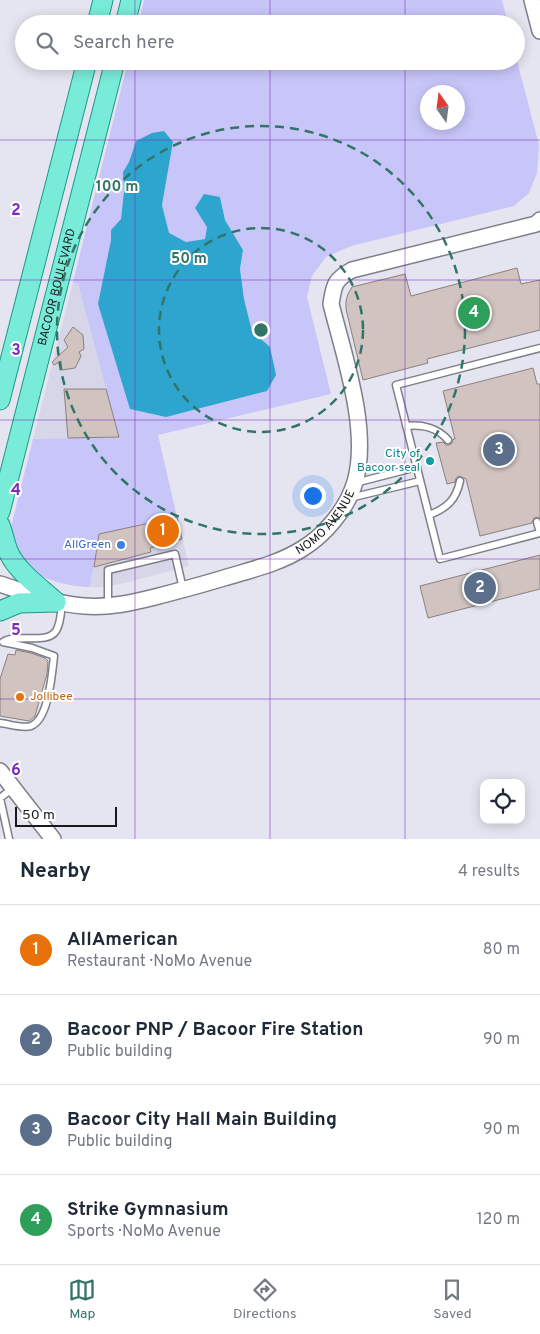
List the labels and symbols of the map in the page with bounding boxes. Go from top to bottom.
north arrow [420,85,465,130]
text: 100 m [96,178,138,197]
text: 2 [11,201,21,221]
street label: BACOOR BOULEVARD [35,227,80,348]
text: 50 m [171,250,207,269]
pin: 4 [458,294,490,332]
centre of rings [252,321,270,339]
text: 3 [11,341,21,361]
pin: 3 [483,431,515,469]
place label: City of Bacoor seal [357,446,420,476]
marker: City of Bacoor seal [424,455,436,467]
text: 4 [11,481,21,501]
your location [300,483,326,509]
street label: NOMO AVENUE [293,488,359,559]
pin: 1 [147,512,179,550]
place label: AllGreen [64,537,111,553]
marker: AllGreen [115,539,127,551]
pin: 2 [464,569,496,607]
text: 5 [11,621,21,641]
place label: Jollibee [30,689,73,705]
marker: Jollibee [14,691,26,703]
text: 6 [11,761,21,781]
scale bar [15,804,118,827]

